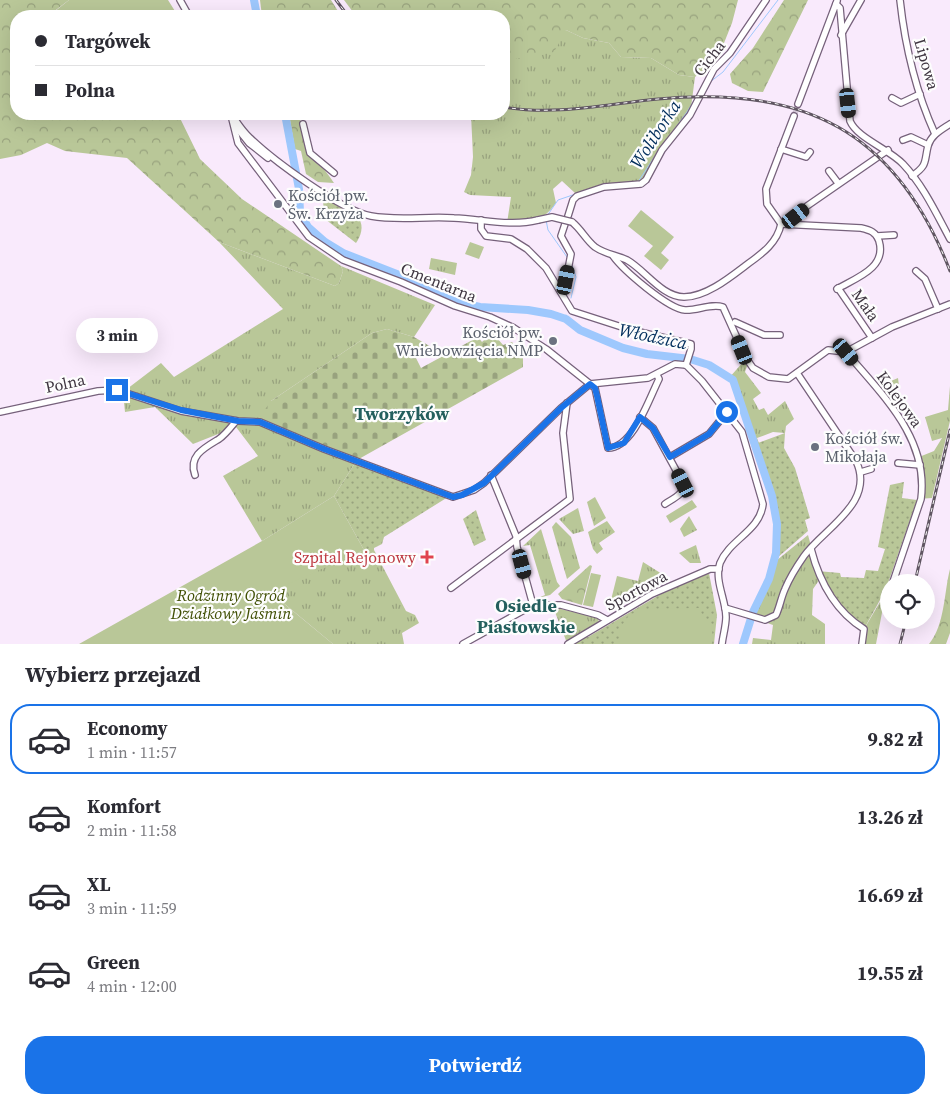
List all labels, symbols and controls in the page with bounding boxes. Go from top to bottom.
text: Targówek [65,28,150,54]
street label: Cicha [688,35,731,81]
street label: Lipowa [909,36,945,93]
text: Polna [65,77,115,103]
car [838,87,857,119]
water label: Woliborka [624,94,687,173]
place label: Kościół pw. Św. Krzyża [288,184,369,224]
marker: Kościół pw. Św. Krzyża [272,198,284,210]
car [779,201,812,231]
street label: Cmentarna [398,257,481,308]
car [555,264,576,296]
street label: Mała [847,284,886,326]
water label: Włodzica [616,317,690,356]
callout: 3 min [76,318,158,352]
place label: Kościół pw. Wniebowzięcia NMP [395,321,544,361]
text: 3 min [96,324,138,346]
car [729,333,754,367]
marker: Kościół pw. Wniebowzięcia NMP [547,335,559,347]
car [830,336,861,368]
street label: Kolejowa [872,366,929,433]
street label: Polna [43,368,88,398]
route end [106,379,128,401]
district label: Tworzyków [354,401,450,426]
route start [716,401,738,423]
place label: Kościół św. Mikołaja [825,427,903,467]
marker: Kościół św. Mikołaja [809,441,821,453]
car [669,466,696,500]
place label: Szpital Rejonowy [294,546,417,568]
car [510,548,533,580]
marker: Szpital Rejonowy [420,550,434,564]
street label: Sportowa [601,564,672,616]
map controls [880,574,935,629]
button: locate [880,574,935,629]
park label: Rodzinny Ogród Działkowy Jaśmin [170,584,291,624]
district label: Osiedle Piastowskie [477,593,575,639]
text: Wybierz przejazd [25,659,201,689]
text: Economy [87,715,168,741]
icon: car [27,717,72,762]
text: 9.82 zł [867,726,923,752]
text: 1 min · 11:57 [87,741,177,763]
text: Komfort [87,793,161,819]
icon: car [27,795,72,840]
text: 13.26 zł [857,804,923,830]
text: 2 min · 11:58 [87,819,177,841]
text: XL [87,871,110,897]
icon: car [27,873,72,918]
text: 16.69 zł [857,882,923,908]
text: 3 min · 11:59 [87,897,177,919]
text: Green [87,949,140,975]
icon: car [27,951,72,996]
text: 19.55 zł [857,960,923,986]
text: 4 min · 12:00 [87,975,177,997]
button: Potwierdź [25,1036,925,1094]

